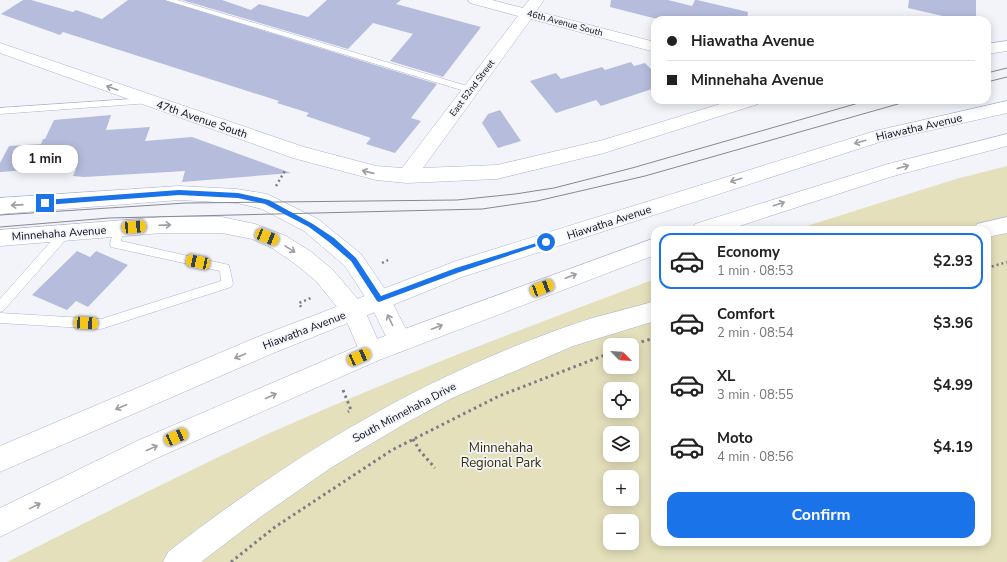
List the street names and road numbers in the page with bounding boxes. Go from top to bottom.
street label: 46th Avenue South [526,7,604,39]
street label: East 52nd Street [447,57,498,119]
street label: 47th Avenue South [154,97,249,142]
street label: Hiawatha Avenue [875,110,964,145]
street label: Hiawatha Avenue [565,202,653,243]
street label: Minnehaha Avenue [11,223,107,244]
street label: Hiawatha Avenue [260,308,348,353]
street label: South Minnehaha Drive [350,379,459,446]

